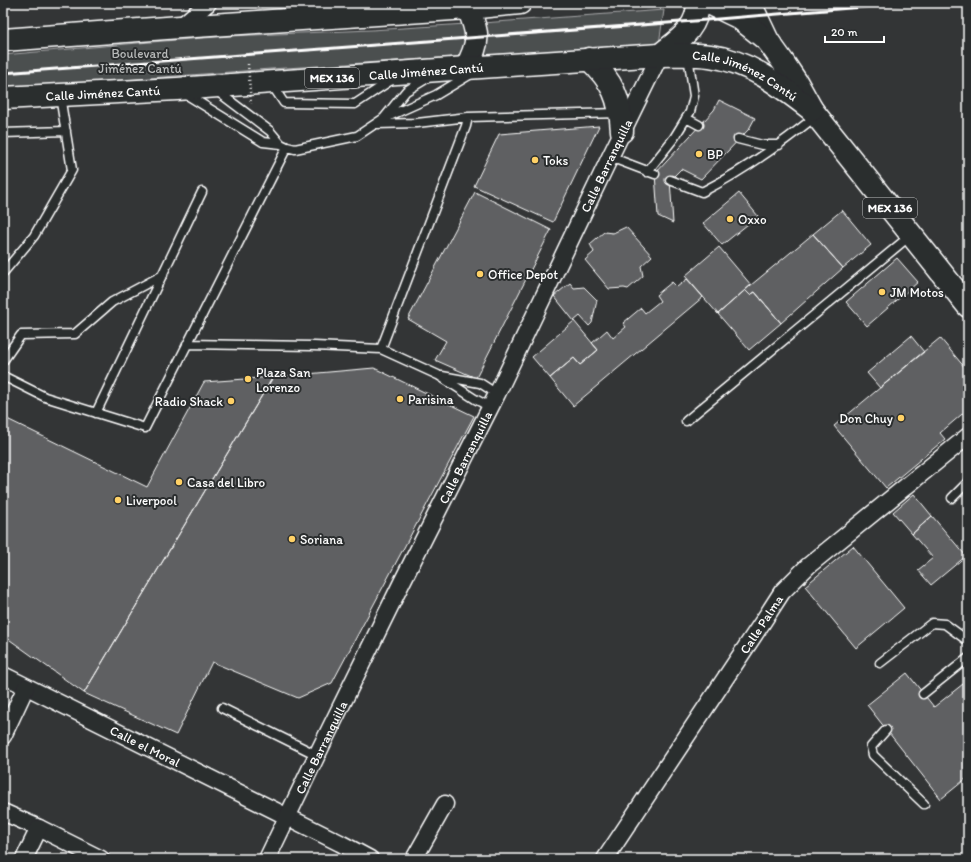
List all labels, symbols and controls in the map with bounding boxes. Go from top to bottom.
scale bar [825,18,884,44]
text: 20 m [831,25,858,39]
park label: Boulevard Jiménez Cantú [98,46,182,76]
street label: Calle Jiménez Cantú [692,47,801,104]
street label: Calle Jiménez Cantú [368,59,484,83]
road number: MEX 136 [305,68,359,88]
street label: Calle Jiménez Cantú [45,82,161,103]
street label: Calle Barranquilla [577,116,635,215]
place label: BP [707,147,723,162]
marker: BP [694,149,704,159]
place label: Toks [543,153,568,168]
marker: Toks [530,155,540,165]
road number: MEX 136 [863,198,917,218]
place label: Oxxo [738,212,767,227]
marker: Oxxo [725,214,735,224]
place label: Office Depot [488,267,558,282]
marker: Office Depot [475,269,485,279]
place label: JM Motos [890,285,944,300]
marker: JM Motos [877,287,887,297]
place label: Plaza San Lorenzo [256,365,311,395]
marker: Plaza San Lorenzo [243,374,253,384]
place label: Parisina [408,392,454,407]
place label: Radio Shack [155,394,223,409]
marker: Parisina [395,394,405,404]
marker: Radio Shack [226,396,236,406]
street label: Calle Barranquilla [435,408,495,506]
place label: Don Chuy [839,411,893,426]
marker: Don Chuy [896,413,906,423]
place label: Casa del Libro [187,475,266,490]
marker: Casa del Libro [174,477,184,487]
place label: Liverpool [126,493,177,508]
marker: Liverpool [113,495,123,505]
place label: Soriana [300,532,343,547]
marker: Soriana [287,534,297,544]
street label: Calle Palma [736,592,786,656]
street label: Calle Barranquilla [292,698,350,796]
street label: Calle el Moral [108,722,183,770]

